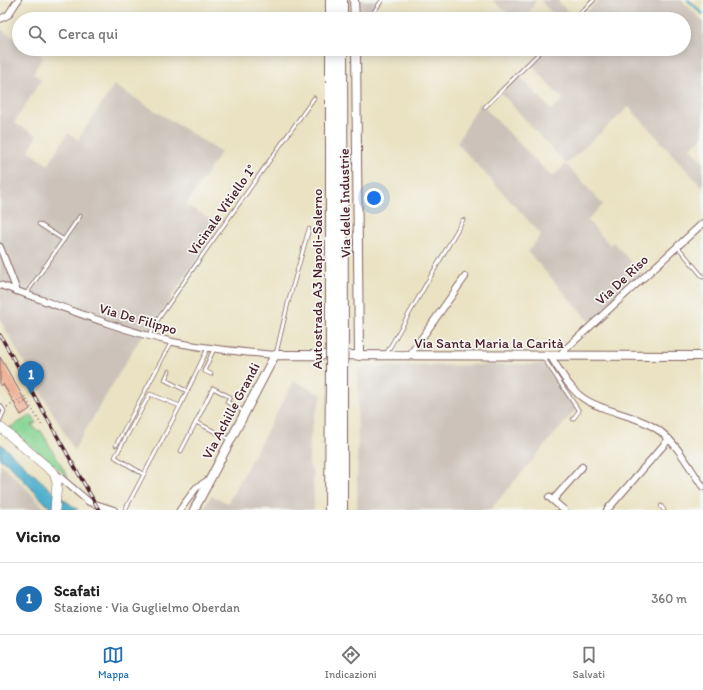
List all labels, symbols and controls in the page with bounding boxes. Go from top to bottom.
search box [12,12,691,56]
icon: search [26,23,48,45]
text: Cerca qui [58,25,118,43]
street label: Via delle Industrie [336,148,354,258]
street label: Vicinale Vitiello 1° [184,161,260,259]
your location [364,188,384,208]
street label: Autostrada A3 Napoli-Salerno [309,189,326,369]
street label: Via De Riso [592,251,652,309]
street label: Via De Filippo [97,300,179,338]
street label: Via Santa Maria la Carità [414,335,565,352]
street label: Via Achille Grandi [198,360,264,462]
pin: 1 [18,361,44,394]
text: Vicino [16,526,60,546]
text: Scafati [54,582,100,600]
text: 1 [26,591,32,606]
text: 360 m [651,591,687,606]
text: Stazione · Via Guglielmo Oberdan [54,600,240,615]
tab: Mappa [98,644,129,681]
tab: Indicazioni [325,644,377,681]
tab: Salvati [573,644,605,681]

